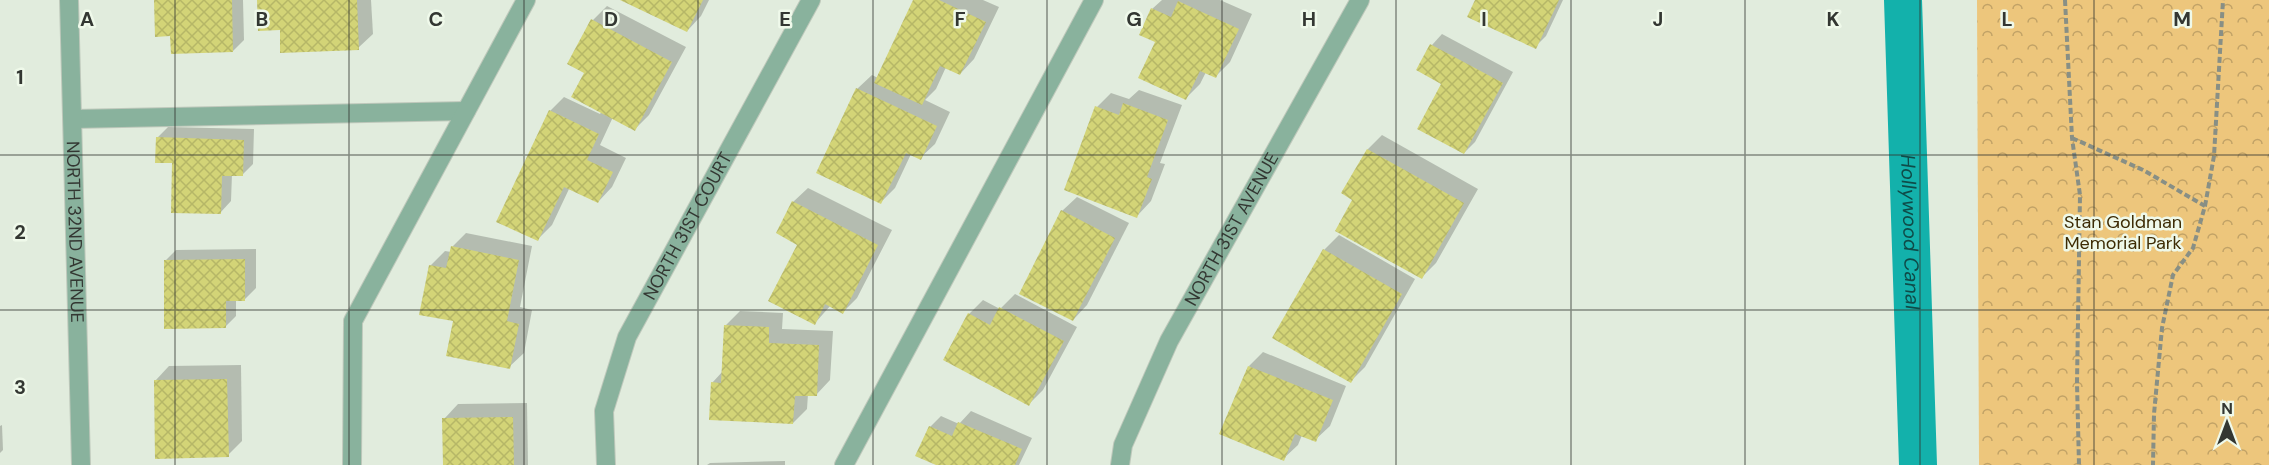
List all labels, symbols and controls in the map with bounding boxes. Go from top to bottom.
text: A [80,6,94,32]
text: B [256,6,268,32]
text: C [429,6,443,32]
text: D [604,6,618,32]
text: E [779,6,791,32]
text: F [954,6,966,32]
text: G [1126,6,1142,32]
text: H [1302,6,1316,32]
text: I [1481,6,1487,32]
text: J [1653,6,1663,32]
text: K [1826,6,1840,32]
text: L [2001,6,2013,32]
text: M [2173,6,2191,32]
text: 1 [16,64,24,90]
street label: NORTH 32ND AVENUE [61,141,89,323]
street label: NORTH 31ST COURT [638,148,738,304]
street label: NORTH 31ST AVENUE [1179,148,1284,310]
water label: Hollywood Canal [1895,154,1926,310]
park label: Stan Goldman Memorial Park [2064,210,2182,255]
text: 2 [14,219,26,245]
text: 3 [14,374,26,400]
north arrow [2197,393,2257,453]
text: N [2221,398,2233,419]

